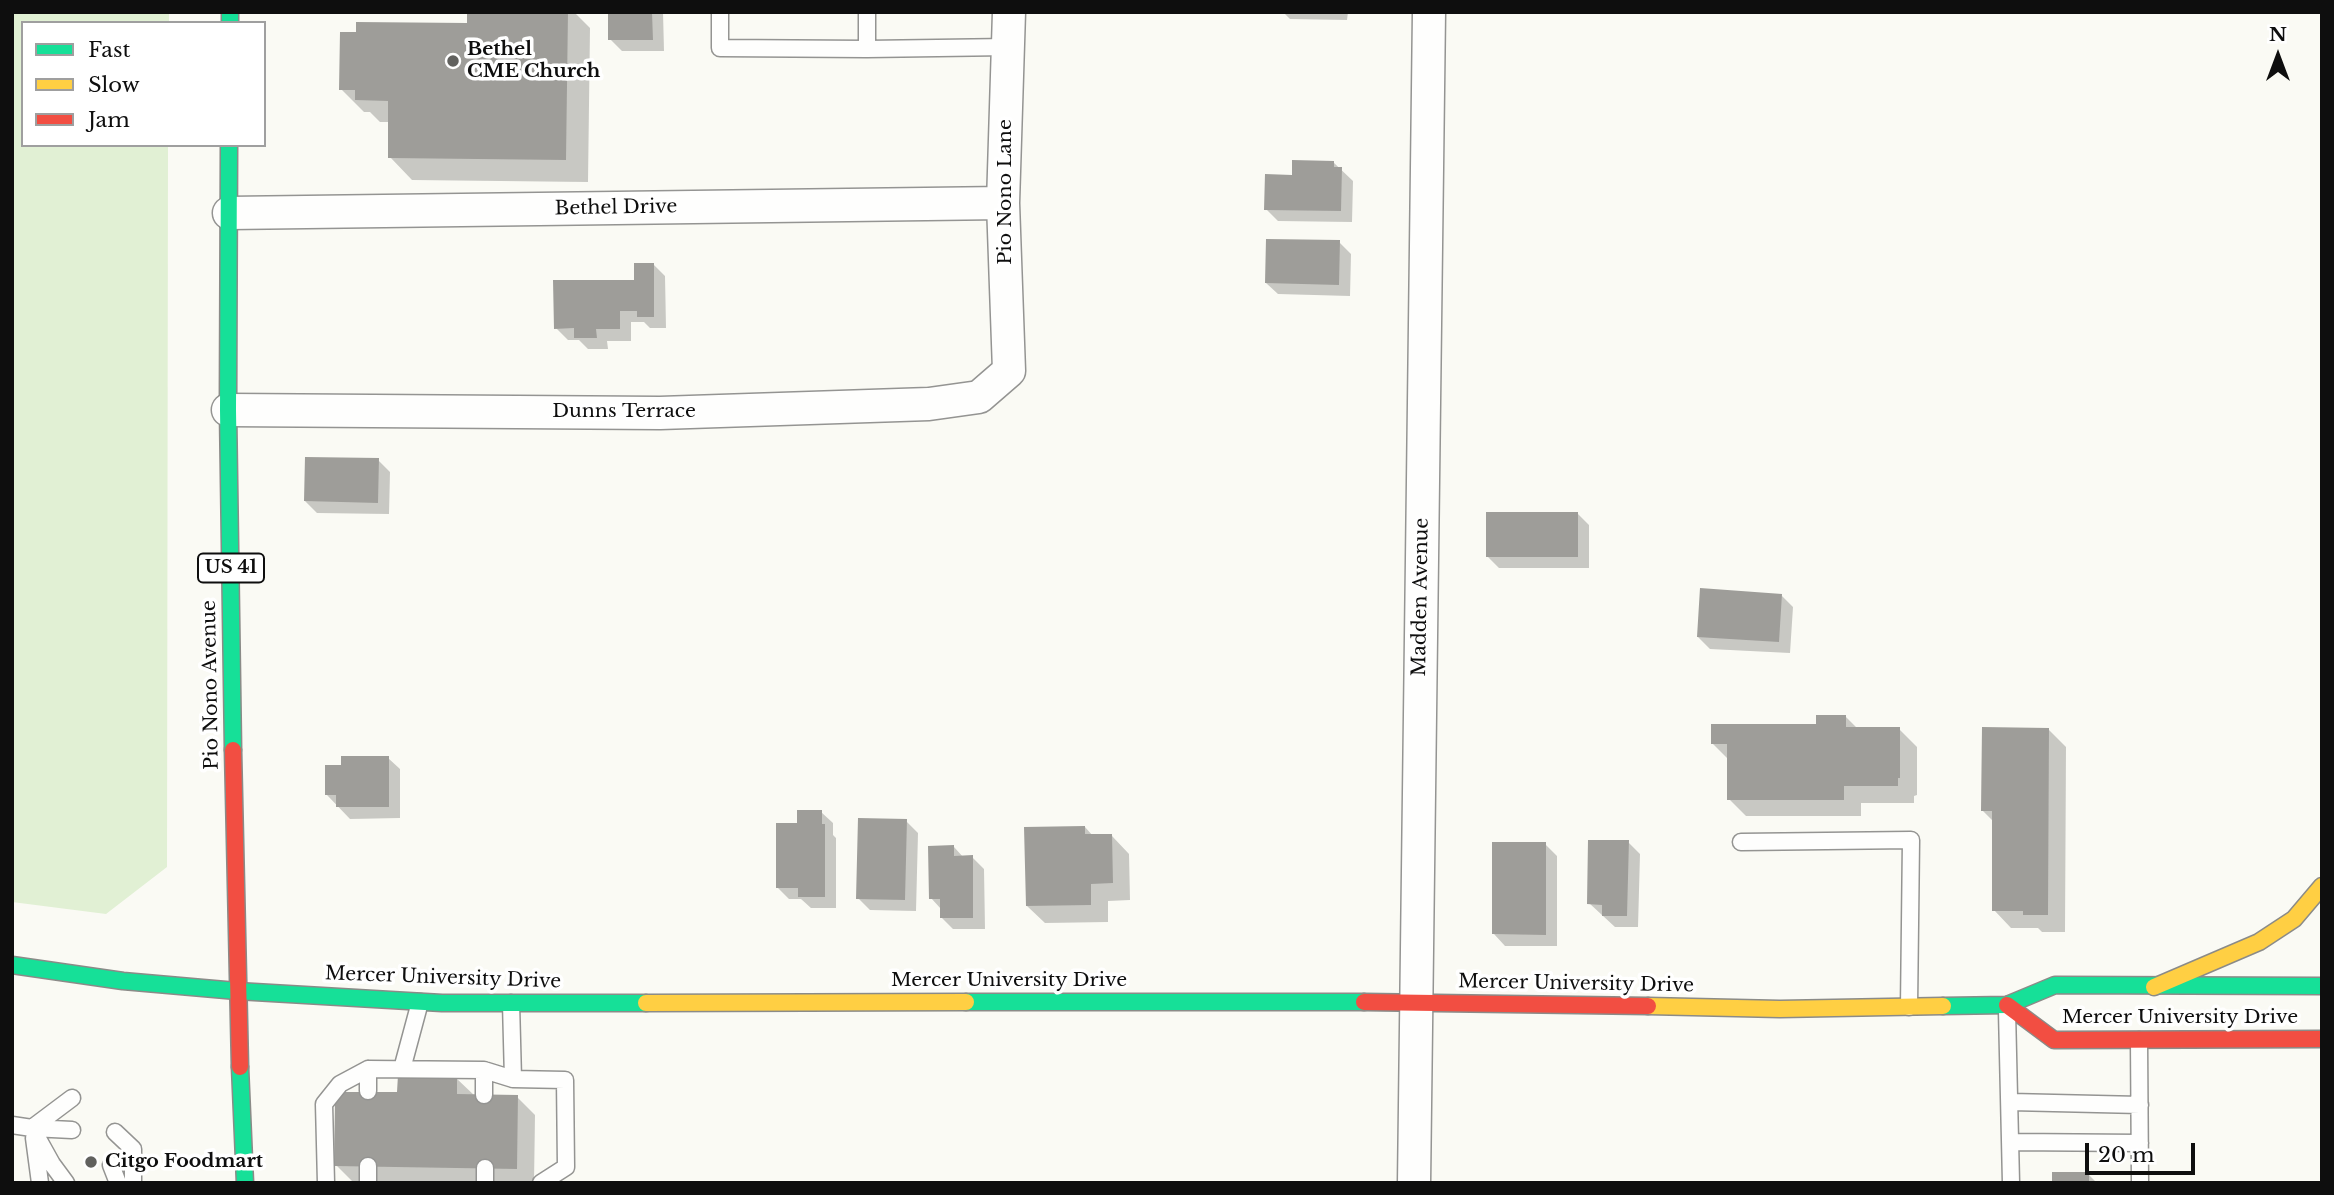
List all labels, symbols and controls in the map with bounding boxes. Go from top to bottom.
legend [21,21,266,147]
north arrow [2243,21,2313,91]
text: N [2269,23,2287,46]
text: Fast [88,37,130,63]
place label: Bethel CME Church [467,39,600,83]
marker: Bethel CME Church [445,53,461,69]
text: Slow [88,72,140,98]
text: Jam [88,107,130,133]
street label: Pio Nono Lane [995,119,1017,265]
street label: Bethel Drive [555,196,677,220]
street label: Dunns Terrace [552,401,696,423]
street label: Madden Avenue [1408,517,1434,677]
road number: US 41 [198,554,264,582]
street label: Pio Nono Avenue [198,600,224,770]
street label: Mercer University Drive [325,962,561,994]
street label: Mercer University Drive [891,970,1127,992]
street label: Mercer University Drive [1458,971,1694,997]
street label: Mercer University Drive [2062,1007,2298,1029]
scale bar [2089,1128,2199,1172]
text: 20 m [2098,1142,2155,1168]
place label: Citgo Foodmart [105,1151,263,1173]
marker: Citgo Foodmart [83,1154,99,1170]

